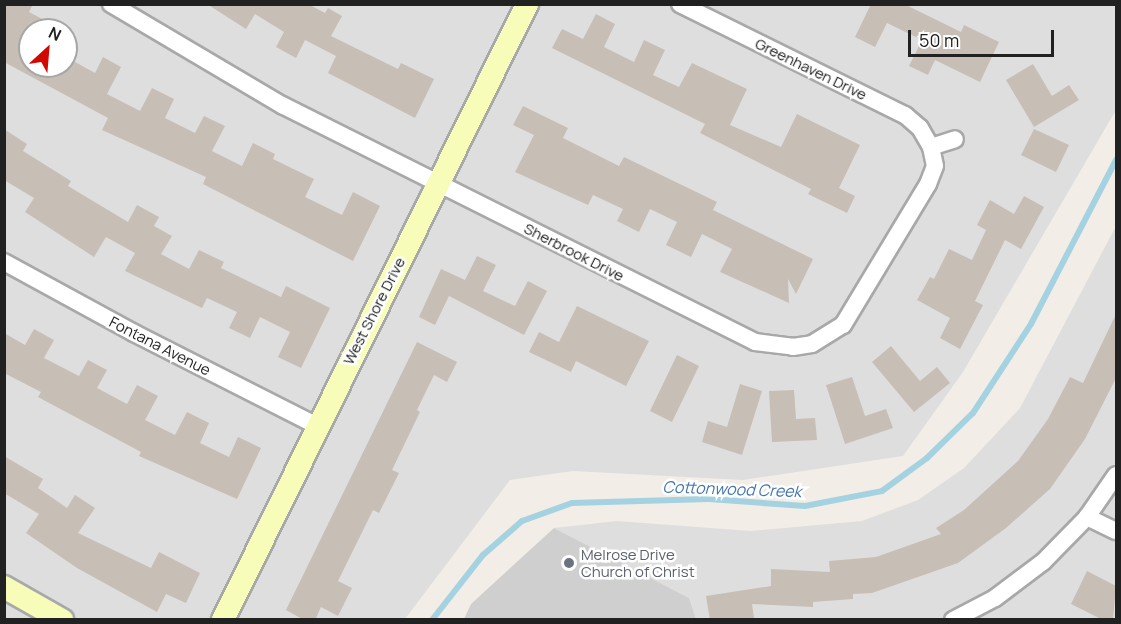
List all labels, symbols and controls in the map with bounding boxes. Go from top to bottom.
north arrow [18,18,78,78]
scale bar [911,18,1056,56]
text: N [45,21,65,46]
text: 50 m [919,28,959,52]
street label: Greenhaven Drive [752,34,870,104]
street label: Sherbrook Drive [521,219,627,285]
street label: West Shore Drive [339,254,409,368]
street label: Fontana Avenue [106,313,214,379]
water label: Cottonwood Creek [662,477,802,501]
place label: Melrose Drive Church of Christ [581,545,695,580]
marker: Melrose Drive Church of Christ [562,556,576,570]

